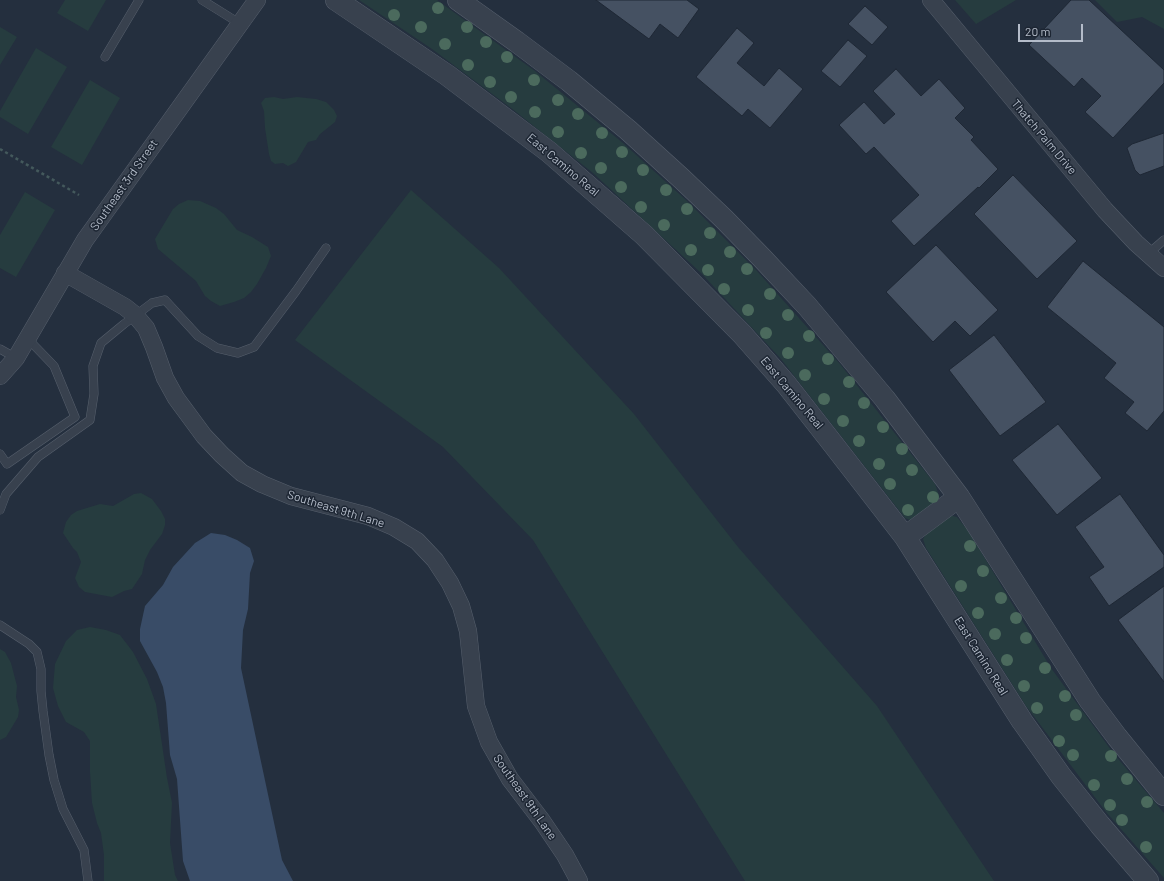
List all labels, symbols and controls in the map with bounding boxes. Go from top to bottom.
scale bar [1020,16,1085,42]
text: 20 m [1025,24,1051,38]
street label: Thatch Palm Drive [1008,96,1080,178]
street label: East Camino Real [524,131,602,199]
street label: Southeast 3rd Street [87,137,161,233]
street label: East Camino Real [758,354,826,432]
street label: Southeast 9th Lane [286,487,386,531]
street label: East Camino Real [951,614,1011,698]
street label: Southeast 9th Lane [490,752,560,842]

